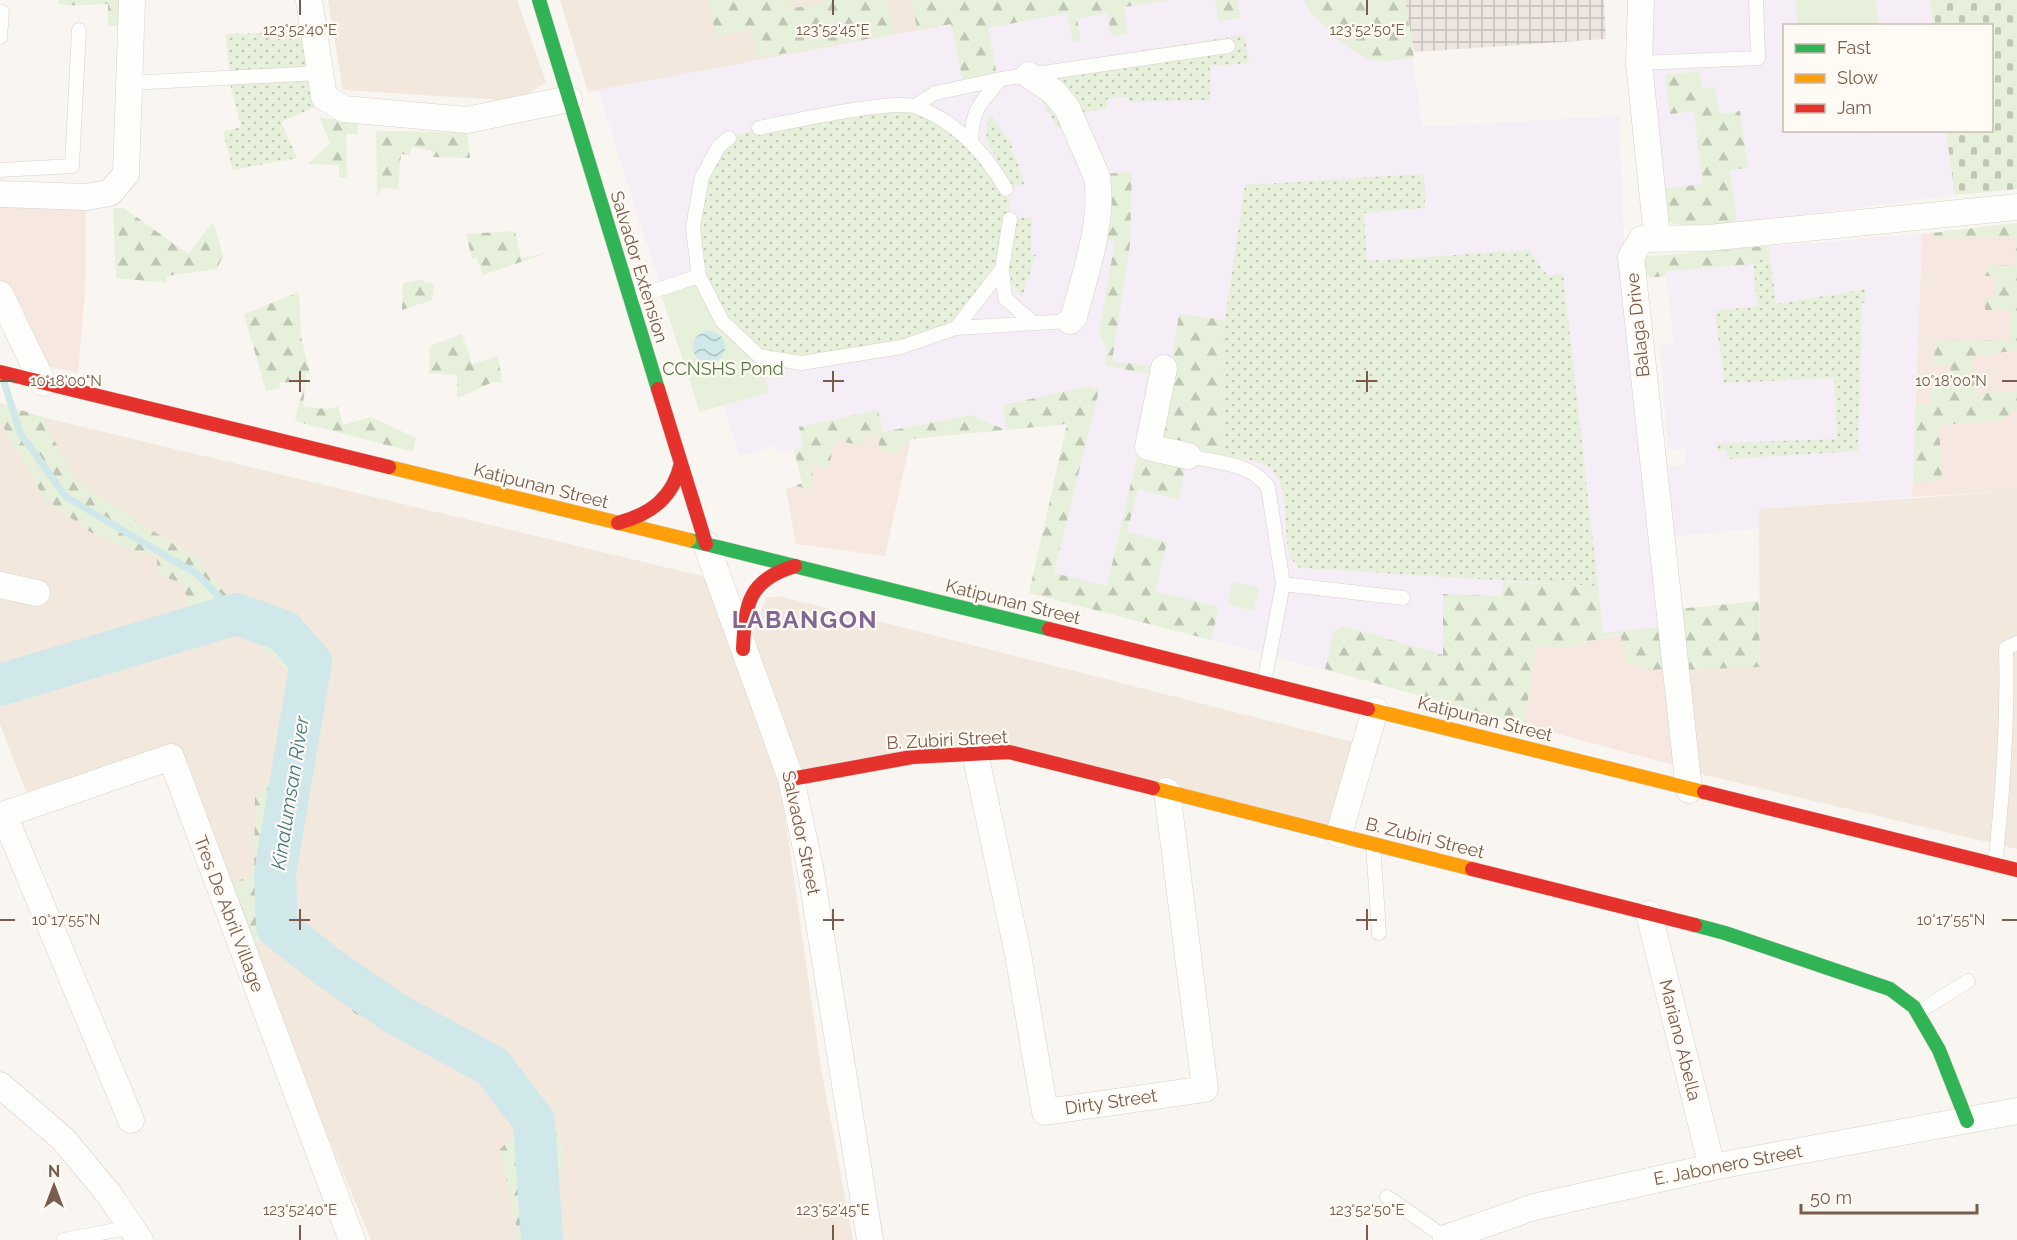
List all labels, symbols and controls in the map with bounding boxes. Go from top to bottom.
text: 123°52'40"E [263,21,337,39]
text: 123°52'45"E [796,21,870,39]
text: 123°52'50"E [1329,21,1405,39]
legend [1783,24,1993,132]
text: Fast [1837,37,1871,58]
text: Slow [1837,67,1878,88]
text: Jam [1837,97,1872,118]
street label: Salvador Extension [606,188,673,345]
street label: Balaga Drive [1622,271,1653,378]
park label: CCNSHS Pond [662,358,784,379]
text: 10°18'00"N [30,372,102,390]
text: 10°18'00"N [1915,372,1987,390]
street label: Katipunan Street [471,459,611,512]
street label: Katipunan Street [943,575,1083,628]
district label: LABANGON [732,605,878,634]
street label: Katipunan Street [1415,692,1555,745]
water label: Kinalumsan River [266,713,314,872]
street label: B. Zubiri Street [886,726,1008,753]
street label: Salvador Street [778,769,825,897]
street label: B. Zubiri Street [1364,813,1487,862]
street label: Tres De Abril Village [190,833,269,995]
text: 10°17'55"N [32,911,100,929]
text: 10°17'55"N [1917,911,1985,929]
street label: Mariano Abella [1655,977,1706,1103]
street label: Dirty Street [1063,1085,1158,1118]
street label: E. Jabonero Street [1652,1140,1804,1189]
north arrow [24,1156,84,1216]
text: N [48,1162,60,1181]
scale bar [1801,1177,1976,1215]
text: 50 m [1810,1187,1852,1208]
text: 123°52'40"E [263,1201,337,1219]
text: 123°52'45"E [796,1201,870,1219]
text: 123°52'50"E [1329,1201,1405,1219]

